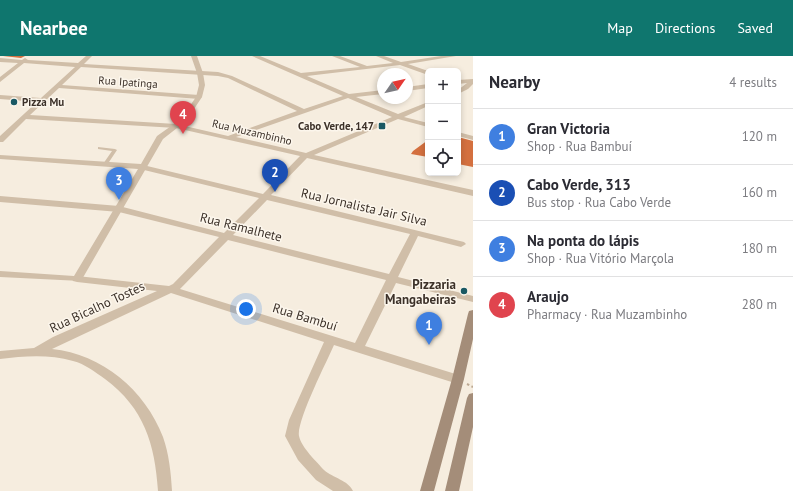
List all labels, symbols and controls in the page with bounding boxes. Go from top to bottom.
text: Nearbee [20,16,88,40]
text: Map [607,19,633,37]
text: Directions [655,19,715,37]
text: Saved [737,19,773,37]
north arrow [377,68,413,104]
map controls [425,68,461,176]
button: + [425,68,461,104]
text: Nearby [489,71,540,93]
street label: Rua Ipatinga [98,73,158,91]
text: 4 results [729,74,777,91]
place label: Pizza Mu [22,95,64,109]
marker: Pizza Mu [9,97,19,107]
pin: 4 [170,101,196,134]
button: − [425,104,461,140]
street label: Rua Muzambinho [211,116,293,148]
place label: Cabo Verde, 147 [298,119,374,133]
text: Gran Victoria [527,119,610,138]
marker: Cabo Verde, 147 [377,121,387,131]
text: 1 [498,128,506,145]
text: 120 m [742,128,777,145]
text: Shop · Rua Bambuí [527,138,632,155]
button: locate [425,140,461,176]
pin: 2 [262,159,288,192]
pin: 3 [106,167,132,200]
text: Cabo Verde, 313 [527,175,631,194]
street label: Rua Jornalista Jair Silva [299,184,429,230]
text: 2 [498,184,506,201]
text: 160 m [742,184,777,201]
text: Bus stop · Rua Cabo Verde [527,194,671,211]
street label: Rua Ramalhete [198,209,284,245]
text: Na ponta do lápis [527,231,639,250]
text: 3 [498,240,506,257]
text: 180 m [742,240,777,257]
text: Shop · Rua Vitório Marçola [527,250,674,267]
place label: Pizzaria Mangabeiras [385,276,457,308]
street label: Rua Bicalho Tostes [47,277,147,337]
marker: Pizzaria Mangabeiras [459,286,469,296]
text: Araujo [527,287,569,306]
text: 4 [498,296,506,313]
text: 280 m [742,296,777,313]
your location [236,299,256,319]
street label: Rua Bambuí [271,299,340,335]
text: Pharmacy · Rua Muzambinho [527,306,687,323]
pin: 1 [416,312,442,345]

